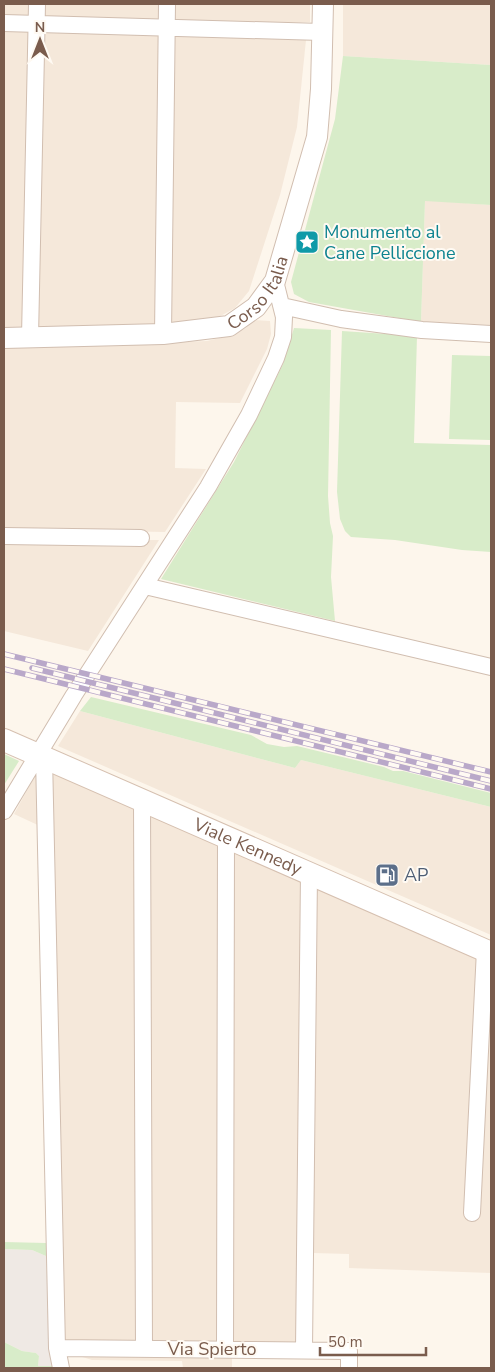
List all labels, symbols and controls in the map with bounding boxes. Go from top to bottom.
north arrow [15,15,65,65]
text: N [35,18,45,37]
place label: Monumento al Cane Pelliccione [324,220,456,265]
place icon: Monumento al Cane Pelliccione [294,229,320,255]
street label: Corso Italia [222,253,294,336]
street label: Viale Kennedy [189,812,306,881]
fuel station icon: AP [374,862,400,888]
place label: AP [404,863,429,887]
scale bar [320,1324,426,1356]
text: 50 m [328,1332,363,1352]
street label: Via Spierto [166,1337,257,1361]

